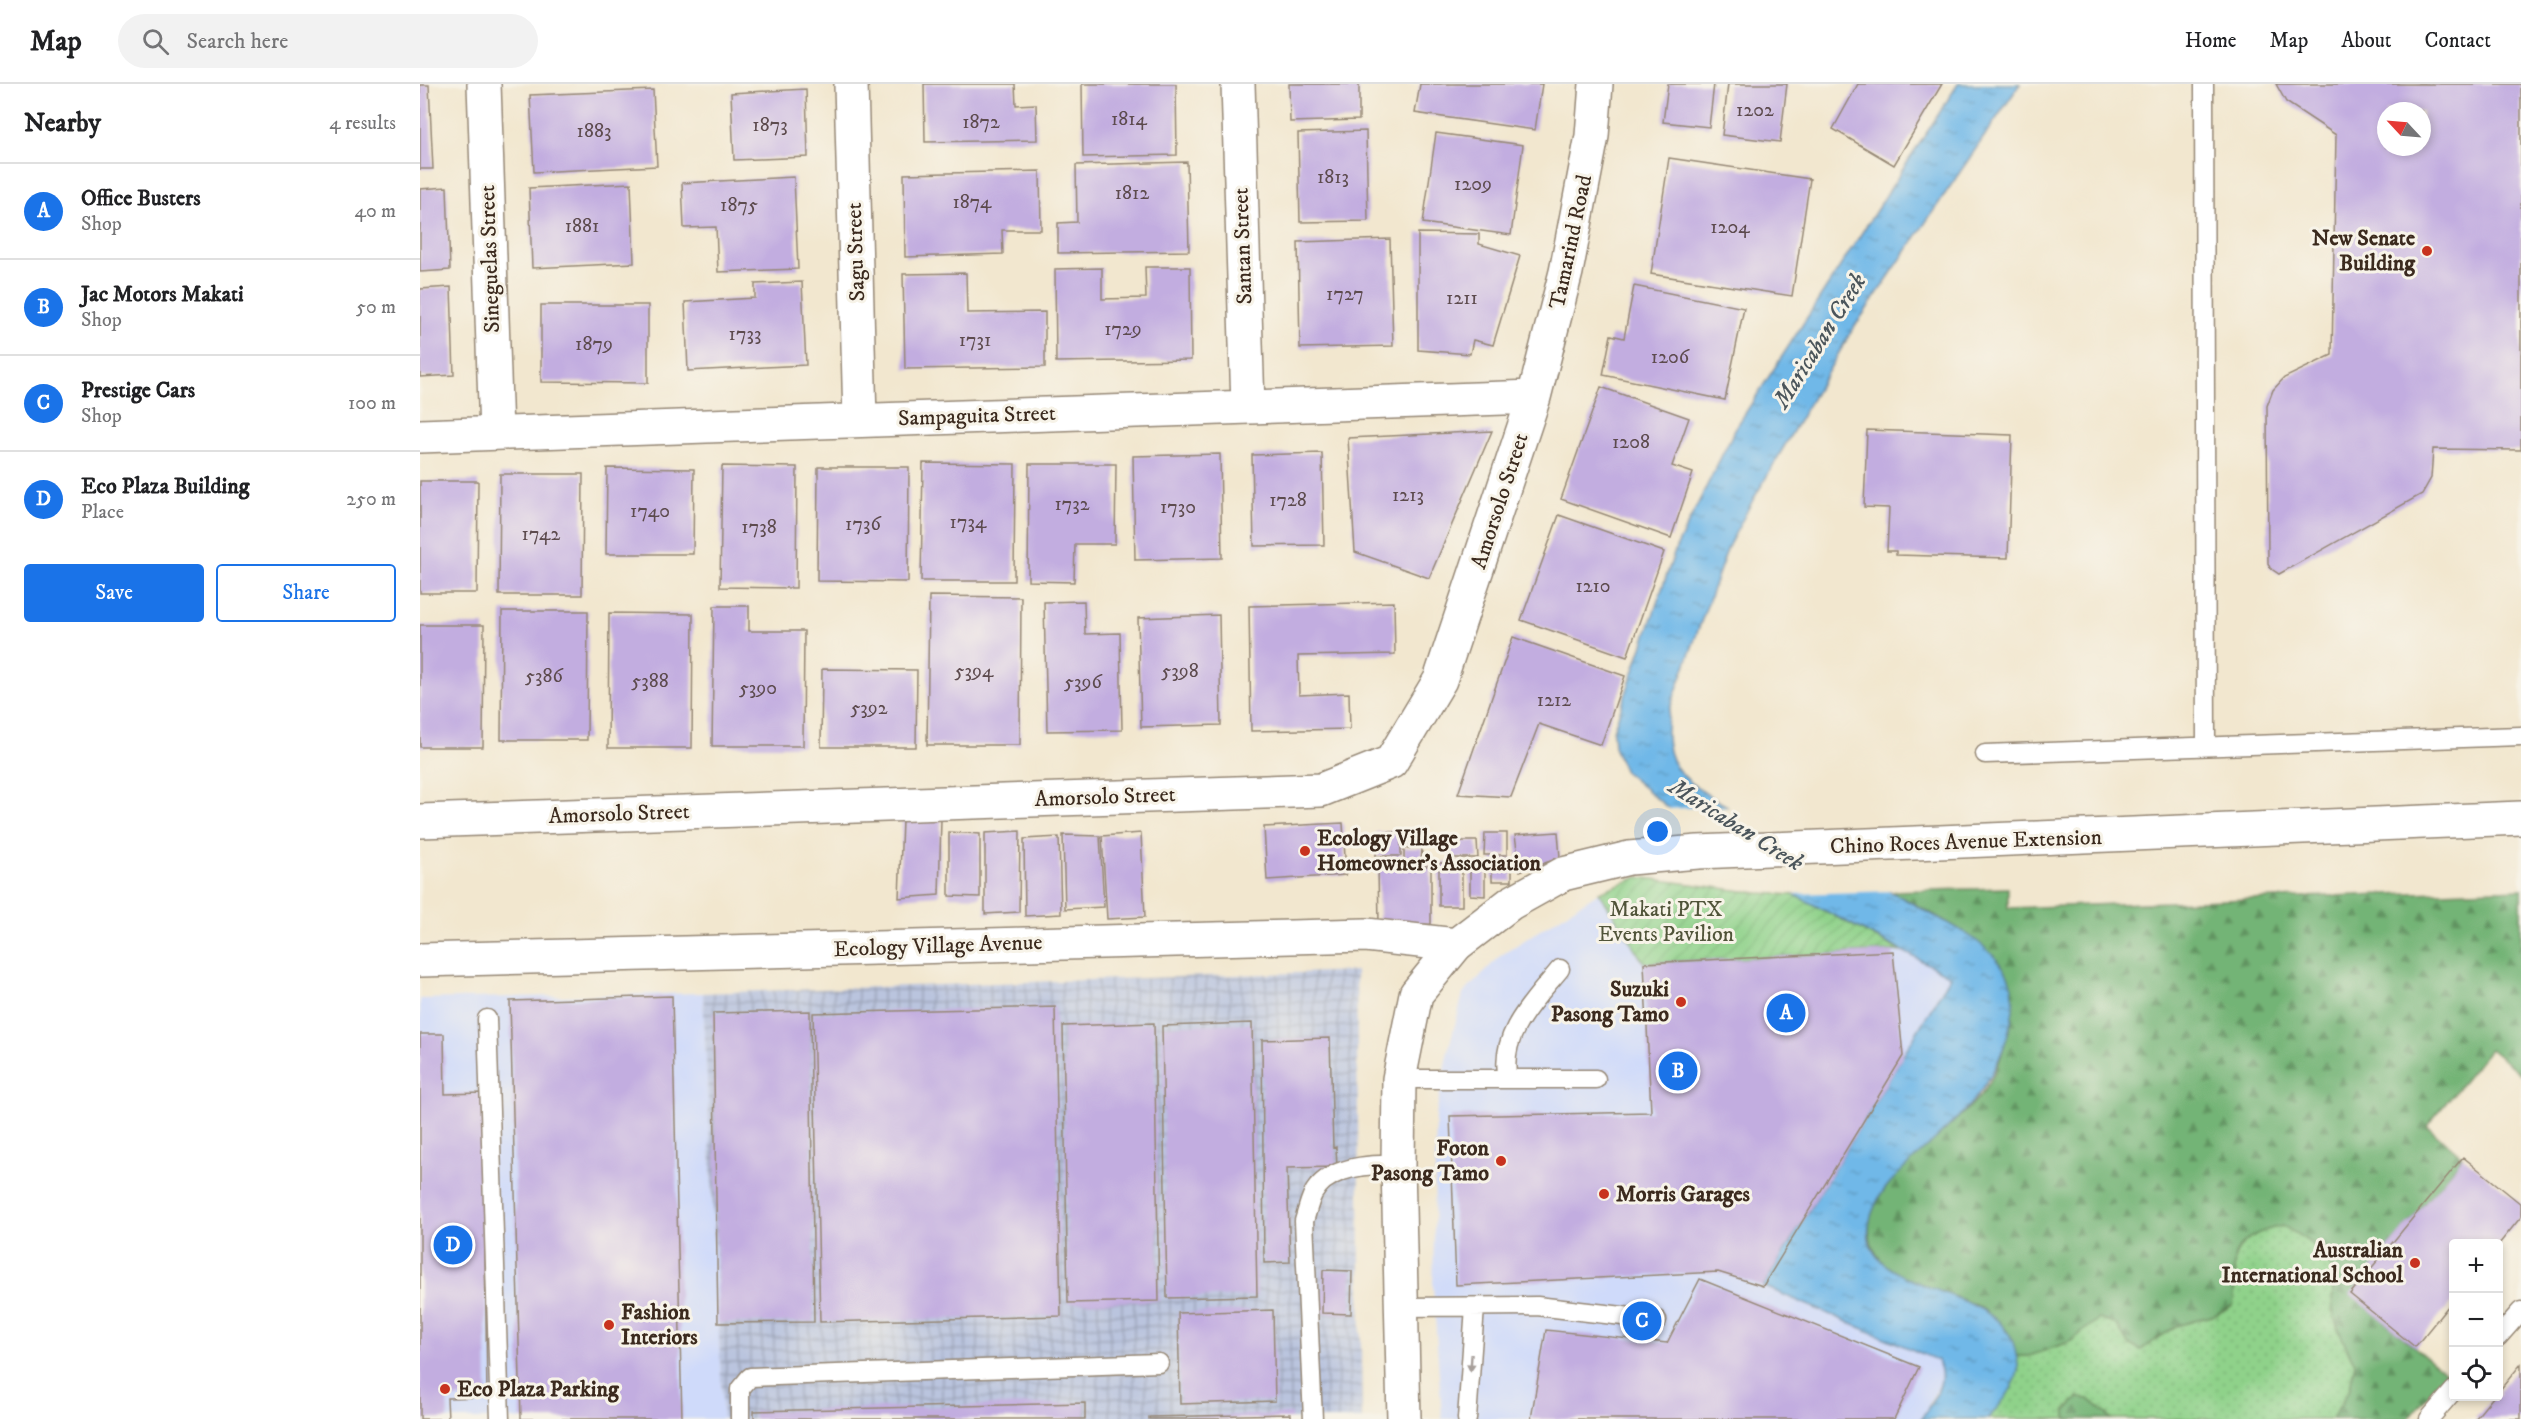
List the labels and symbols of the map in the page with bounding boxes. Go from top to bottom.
house number: 1202 [1736,98,1774,123]
north arrow [2377,102,2431,156]
house number: 1814 [1111,107,1148,132]
house number: 1872 [962,110,1000,135]
house number: 1873 [752,113,788,138]
house number: 1883 [577,119,611,144]
house number: 1813 [1317,165,1349,190]
house number: 1209 [1454,172,1492,197]
street label: Tamarind Road [1544,172,1598,312]
house number: 1812 [1115,181,1149,206]
street label: Sineguelas Street [474,184,506,334]
street label: Santan Street [1227,187,1259,305]
house number: 1874 [952,190,992,215]
house number: 1875 [720,193,758,218]
street label: Sagu Street [841,202,871,302]
house number: 1881 [565,214,599,239]
house number: 1204 [1710,215,1750,240]
place label: New Senate Building [2312,225,2416,277]
marker: New Senate Building [2420,244,2434,258]
water label: Maricaban Creek [1766,268,1873,416]
house number: 1727 [1326,282,1364,307]
house number: 1211 [1446,286,1478,311]
house number: 1729 [1104,317,1142,342]
house number: 1733 [729,322,761,347]
house number: 1731 [959,328,991,353]
house number: 1879 [575,332,613,357]
house number: 1206 [1651,345,1690,370]
street label: Sampaguita Street [898,400,1056,432]
street label: Amorsolo Street [1465,430,1535,572]
house number: 1208 [1612,430,1650,455]
house number: 1213 [1392,483,1424,508]
house number: 1728 [1269,488,1307,513]
house number: 1732 [1054,492,1090,517]
house number: 1730 [1160,495,1196,520]
house number: 1740 [630,499,670,524]
house number: 1734 [950,510,987,535]
house number: 1736 [845,512,881,537]
house number: 1738 [741,515,777,540]
house number: 1742 [522,522,561,547]
house number: 1210 [1575,574,1611,599]
house number: 5394 [955,659,994,684]
house number: 5398 [1161,659,1199,684]
house number: 5386 [525,664,563,689]
house number: 5388 [631,669,669,694]
house number: 5396 [1064,670,1102,695]
house number: 5390 [739,676,777,701]
house number: 1212 [1537,688,1571,713]
house number: 5392 [850,696,888,721]
water label: Maricaban Creek [1661,771,1809,878]
street label: Amorsolo Street [1034,781,1176,813]
street label: Amorsolo Street [548,798,690,830]
your location [1643,817,1672,846]
street label: Chino Roces Avenue Extension [1830,824,2103,860]
place label: Ecology Village Homeowner's Association [1317,825,1542,877]
marker: Ecology Village Homeowner's Association [1298,844,1312,858]
park label: Makati PTX Events Pavilion [1598,896,1735,948]
street label: Ecology Village Avenue [833,929,1043,963]
place label: Suzuki Pasong Tamo [1551,976,1669,1028]
pin: A [1766,990,1806,1036]
marker: Suzuki Pasong Tamo [1674,995,1688,1009]
pin: B [1658,1048,1698,1094]
place label: Foton Pasong Tamo [1371,1135,1489,1187]
marker: Foton Pasong Tamo [1494,1154,1508,1168]
place label: Morris Garages [1616,1181,1751,1208]
marker: Morris Garages [1597,1187,1611,1201]
pin: D [434,1222,472,1268]
place label: Australian International School [2221,1237,2403,1289]
marker: Australian International School [2408,1256,2422,1270]
pin: C [1622,1298,1662,1344]
place label: Fashion Interiors [621,1299,698,1351]
marker: Fashion Interiors [602,1318,616,1332]
one-way arrow [1466,1354,1476,1373]
place label: Eco Plaza Parking [457,1376,620,1403]
marker: Eco Plaza Parking [438,1382,452,1396]

